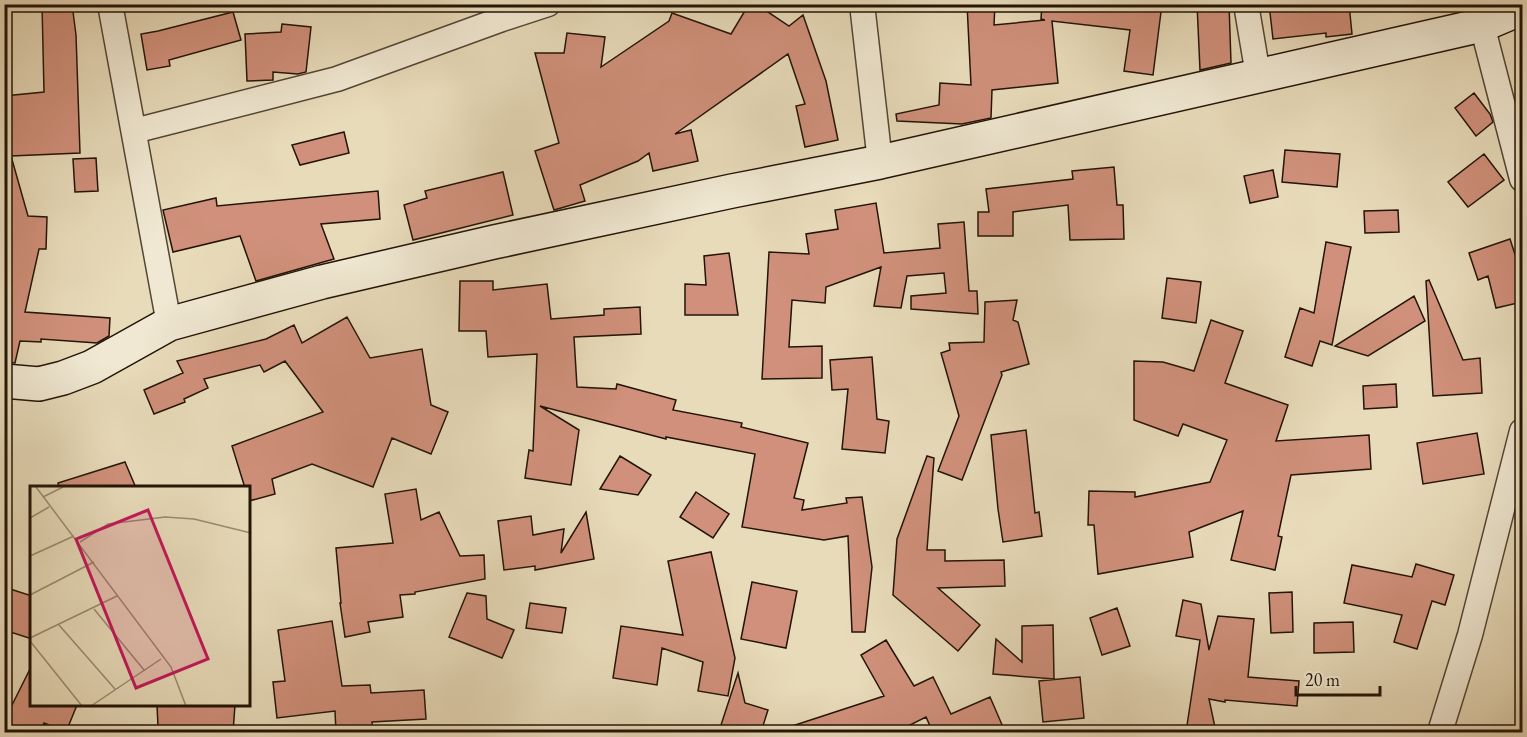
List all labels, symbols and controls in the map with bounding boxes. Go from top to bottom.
inset map [30,486,250,707]
scale bar [1296,659,1380,697]
text: 20 m [1305,668,1340,691]

